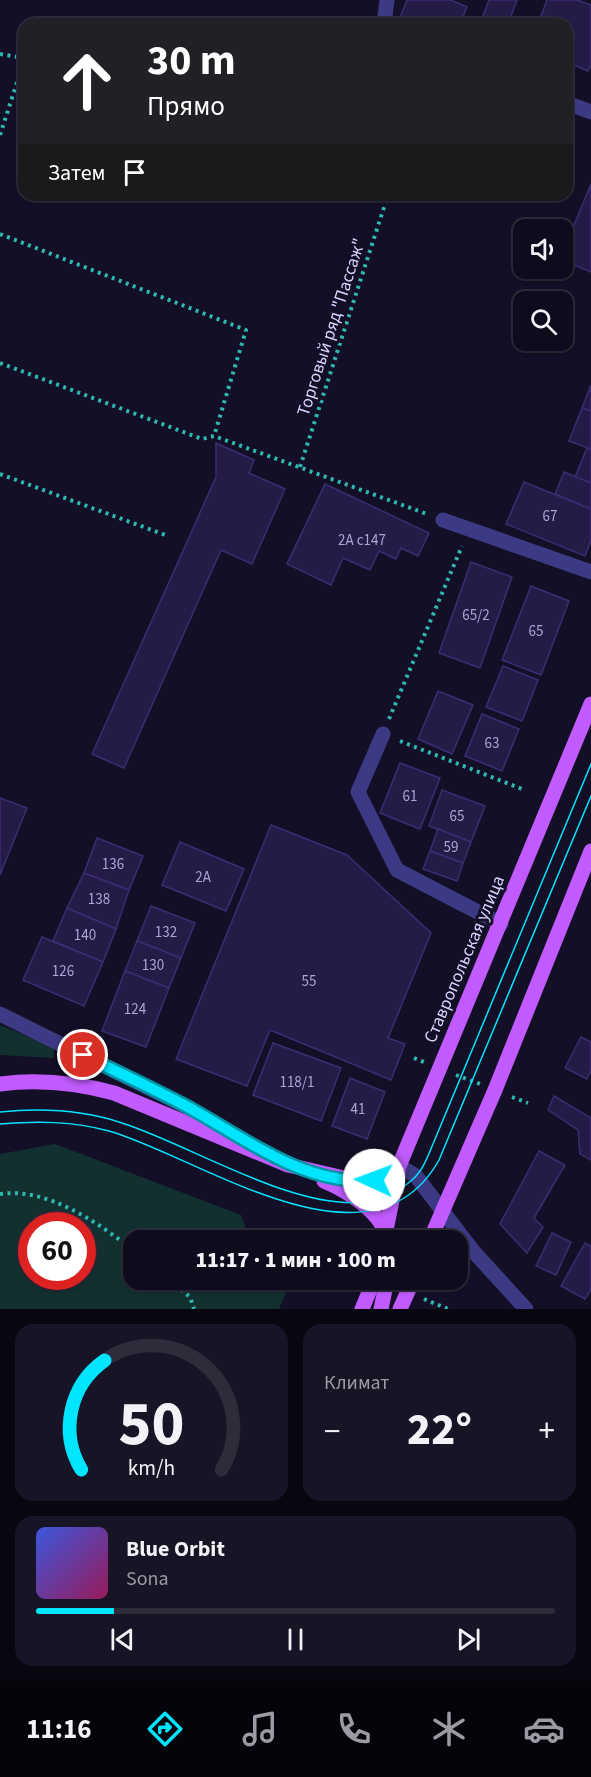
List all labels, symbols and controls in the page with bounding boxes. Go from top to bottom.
text: 30 m [147,31,236,91]
icon: ahead [48,42,126,120]
text: Прямо [147,87,225,126]
icon: arrive [118,156,151,189]
text: Затем [48,157,106,189]
map controls [513,219,573,351]
button: sound [513,219,573,279]
street label: Торговый ряд "Пассаж" [291,235,372,419]
button: search [513,291,573,351]
house number: 67 [543,506,557,527]
house number: 2А с147 [338,530,386,551]
house number: 65/2 [462,605,490,626]
house number: 65 [529,621,543,642]
house number: 63 [485,733,499,754]
house number: 61 [403,786,417,807]
house number: 65 [450,806,464,827]
house number: 59 [444,837,458,858]
house number: 136 [102,854,124,875]
house number: 2А [195,867,212,888]
street label: Ставропольская улица [418,872,511,1047]
house number: 138 [88,889,110,910]
house number: 132 [155,922,177,943]
house number: 140 [74,925,96,946]
house number: 130 [142,955,164,976]
house number: 126 [52,961,74,982]
house number: 55 [302,971,316,992]
house number: 124 [124,999,147,1020]
pin [57,1029,108,1080]
icon: arrive [66,1038,99,1071]
house number: 118/1 [279,1072,315,1093]
house number: 41 [351,1099,365,1120]
position arrow [342,1148,406,1212]
speed limit sign: 60 [18,1212,96,1290]
text: 11:17 · 1 мин · 100 m [195,1244,396,1276]
text: Климат [324,1369,390,1397]
text: 50 [119,1380,184,1469]
text: 22° [407,1398,472,1462]
text: − [324,1408,340,1455]
text: + [539,1408,555,1455]
text: km/h [128,1453,175,1484]
text: Blue Orbit [126,1533,225,1565]
text: Sona [126,1565,169,1593]
icon: previous [106,1623,139,1656]
icon: pause [279,1623,312,1656]
icon: next [452,1623,485,1656]
icon: directions [144,1708,186,1750]
icon: music [239,1708,281,1750]
icon: phone [333,1708,375,1750]
icon: climate [428,1708,470,1750]
icon: car [523,1708,565,1750]
text: 11:16 [26,1710,91,1749]

